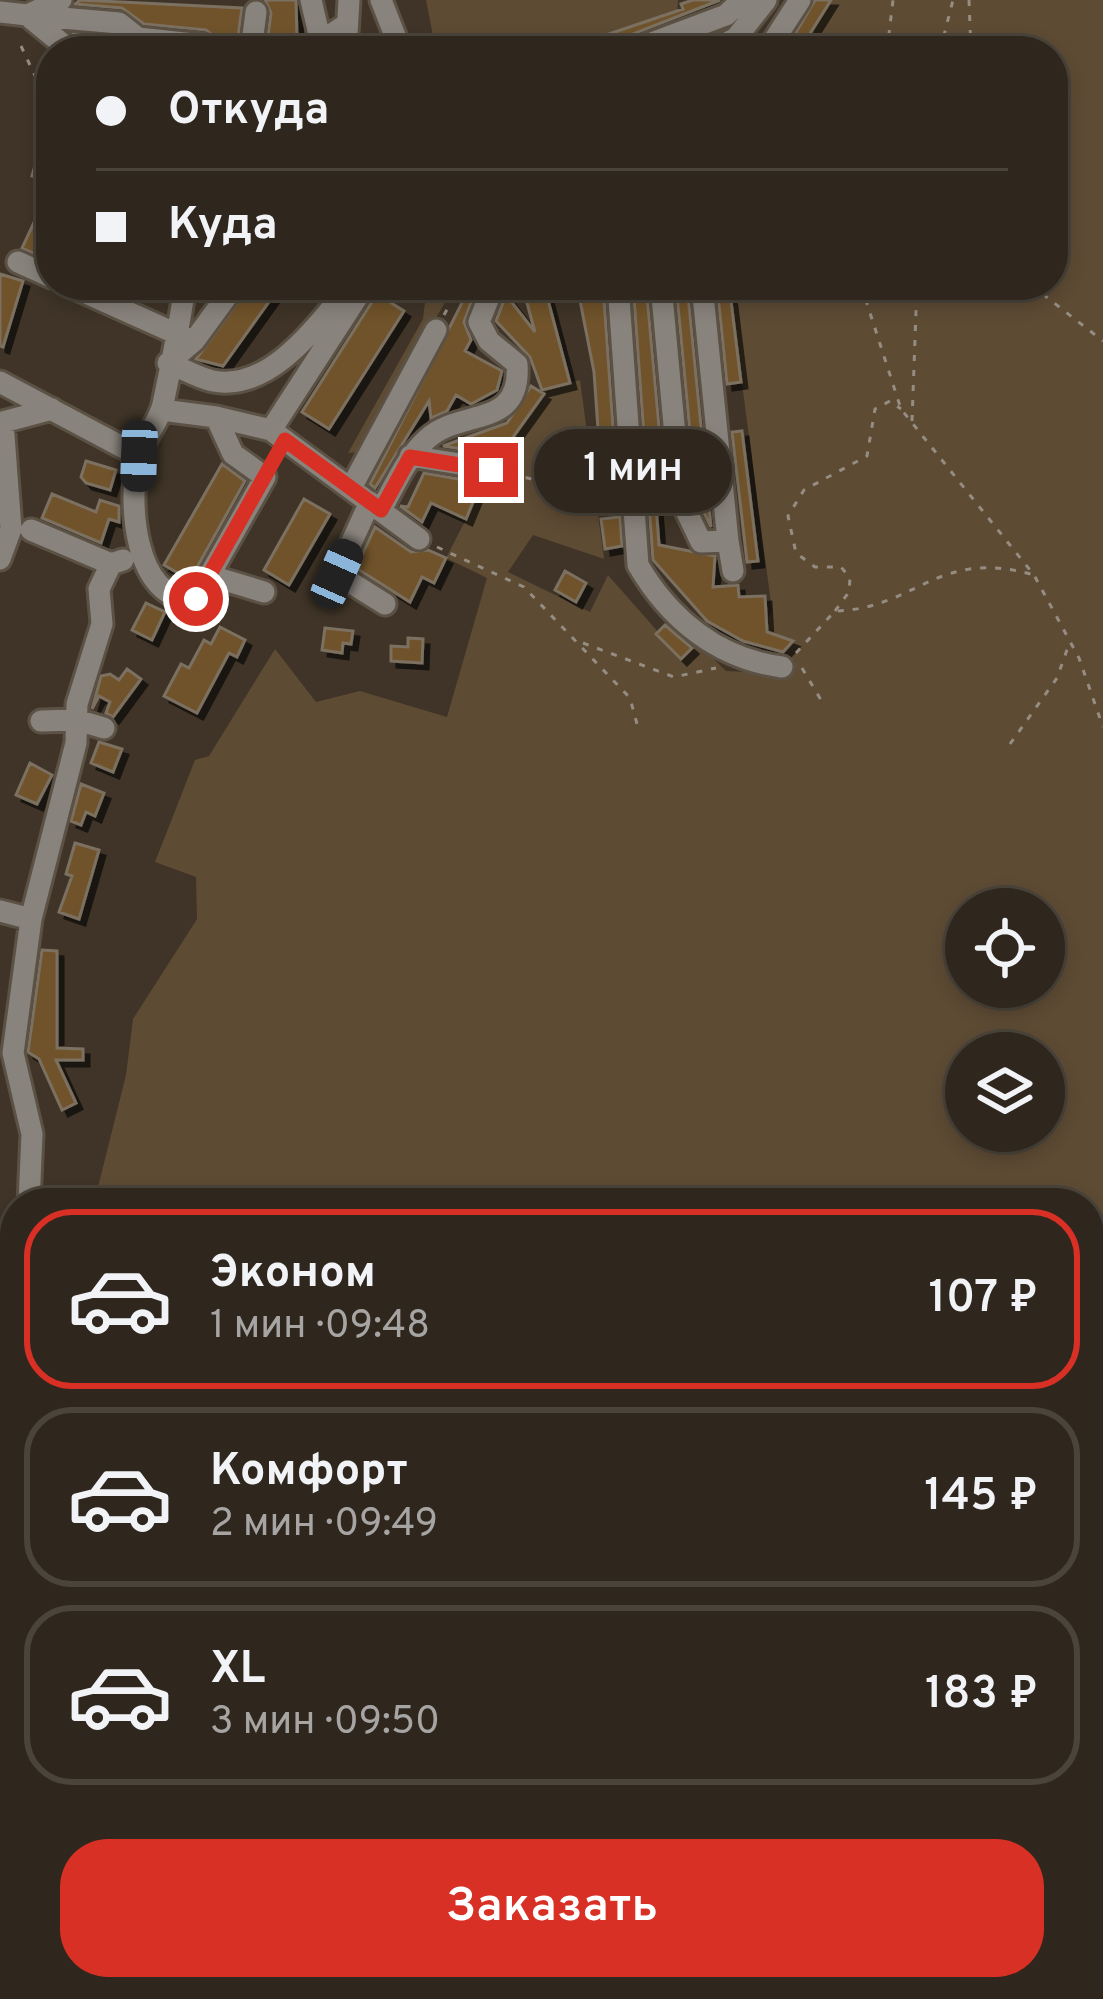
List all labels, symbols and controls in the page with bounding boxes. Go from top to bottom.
text: Откуда [168,83,329,140]
text: Куда [168,198,278,255]
car [120,419,158,493]
callout: 1 мин [533,428,731,512]
route end [464,443,518,497]
text: 1 мин [583,446,683,495]
car [306,534,368,614]
route start [169,572,223,626]
map controls [945,888,1065,1152]
button: locate [945,888,1065,1008]
button: layers [945,1032,1065,1152]
icon: car [66,1245,174,1353]
text: Эконом [210,1246,376,1303]
text: 107 ₽ [928,1271,1038,1328]
text: 1 мин · 09:48 [210,1303,430,1352]
icon: car [66,1443,174,1551]
text: Комфорт [210,1444,408,1501]
text: 145 ₽ [924,1469,1038,1526]
text: 2 мин · 09:49 [210,1501,438,1550]
icon: car [66,1641,174,1749]
text: XL [210,1642,265,1699]
text: 183 ₽ [925,1667,1038,1724]
text: 3 мин · 09:50 [210,1699,440,1748]
button: Заказать [60,1839,1044,1977]

